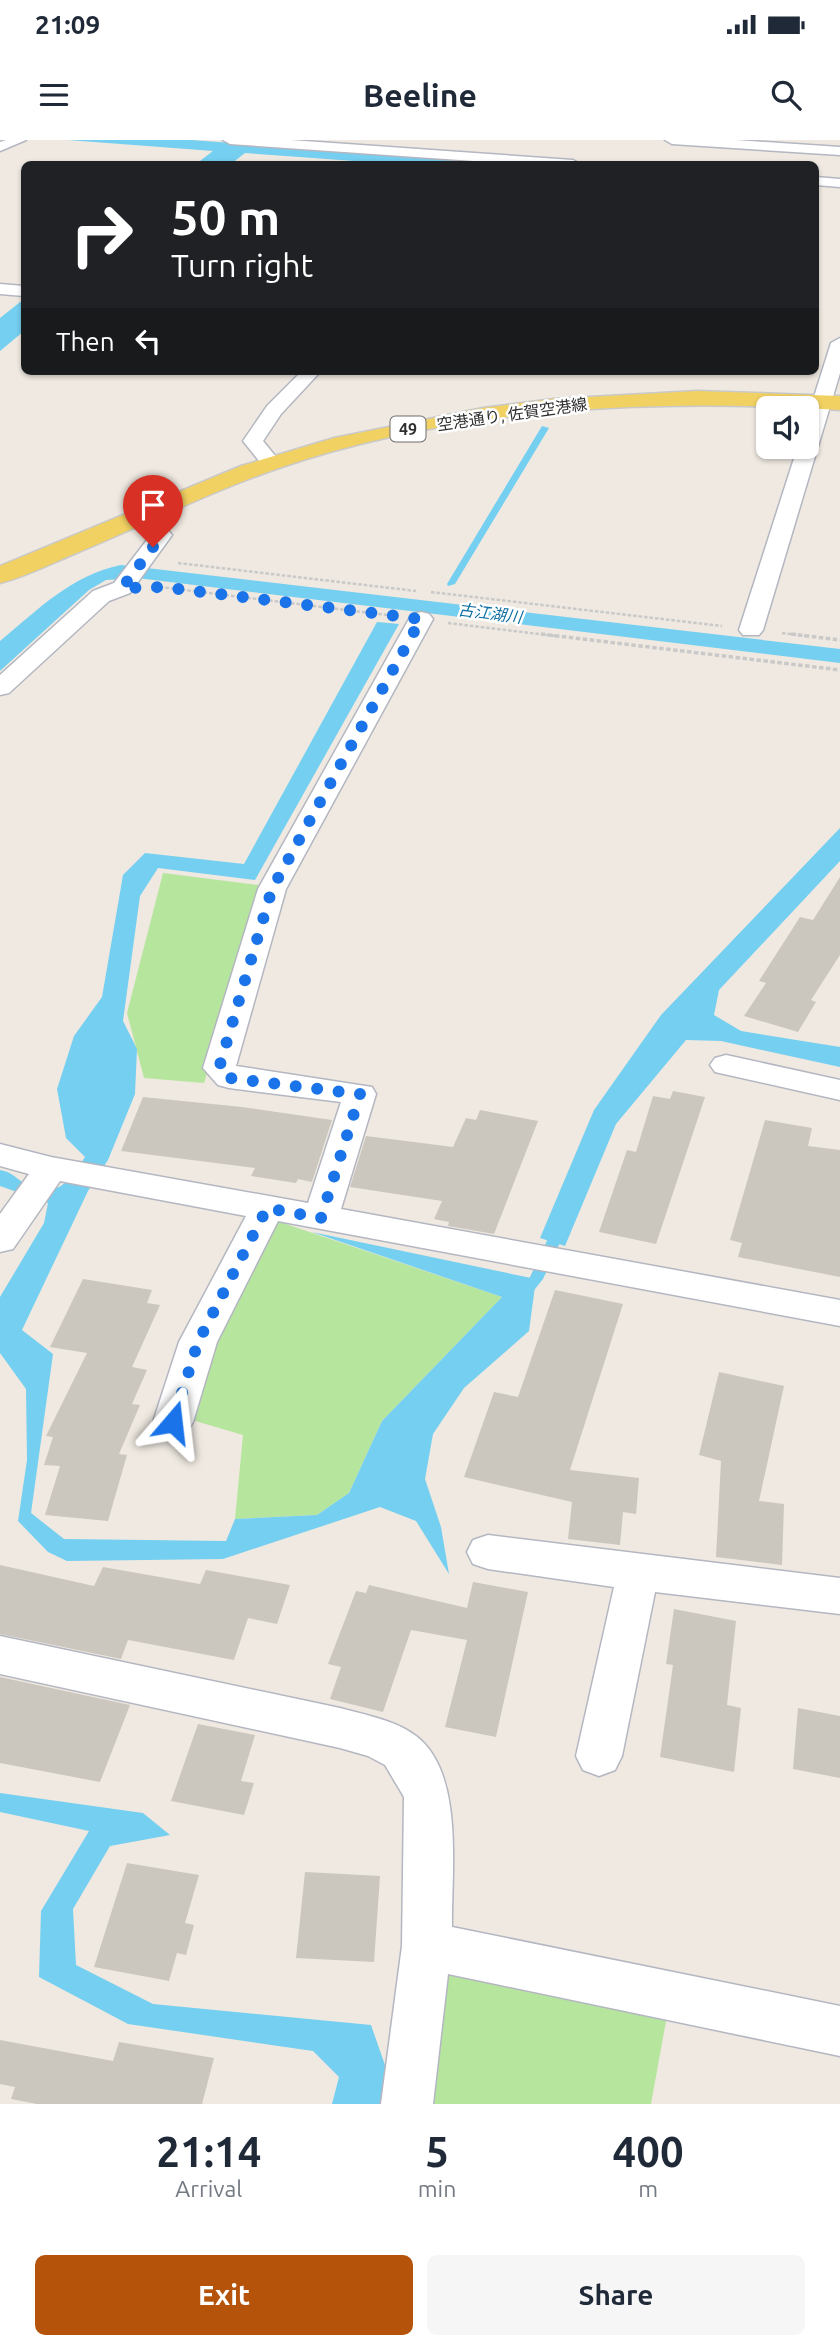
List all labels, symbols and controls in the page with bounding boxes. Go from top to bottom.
text: 21:09 [35,10,100,39]
icon: menu [35,76,73,114]
icon: search [767,76,805,114]
text: Beeline [363,77,477,113]
icon: right [56,189,147,280]
text: 50 m [171,189,280,244]
text: Turn right [171,247,313,283]
icon: left [129,322,167,360]
text: Then [56,327,115,356]
street label: 空港通り, 佐賀空港線 [436,395,588,433]
map controls [756,396,819,459]
button: sound [756,396,819,459]
road number: 49 [390,416,426,442]
pin [123,475,183,547]
icon: arrive [134,486,172,524]
water label: 古江湖川 [457,600,525,626]
position arrow [136,1385,210,1459]
text: 21:14 [156,2128,261,2175]
text: 5 [425,2128,449,2175]
text: 400 [613,2128,684,2175]
text: Arrival [175,2176,242,2201]
text: min [418,2176,456,2201]
text: m [638,2176,658,2201]
button: Exit [35,2255,413,2335]
button: Share [427,2255,805,2335]

